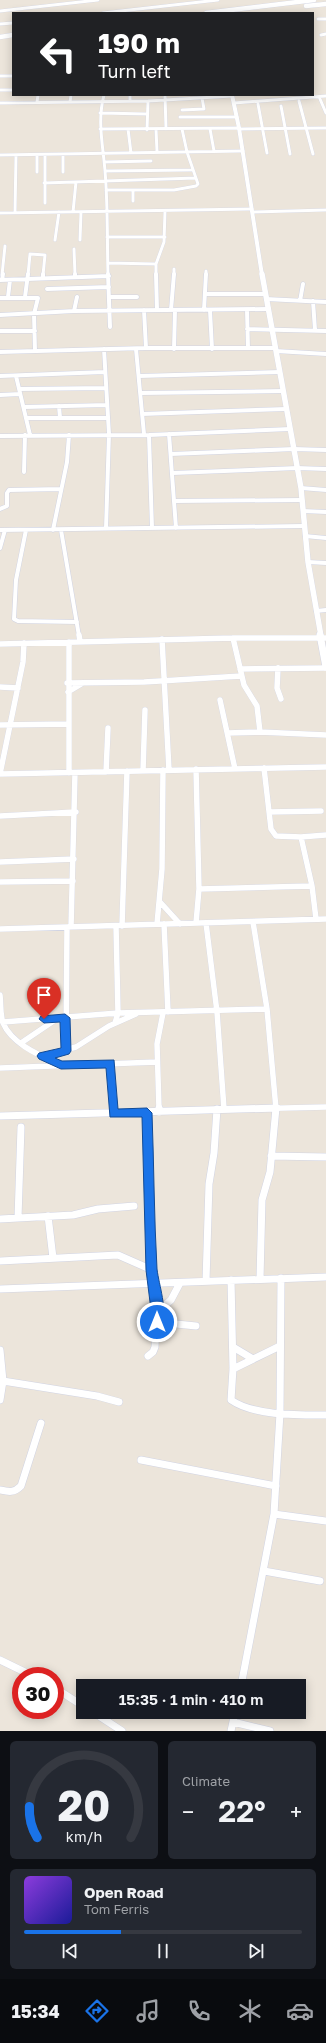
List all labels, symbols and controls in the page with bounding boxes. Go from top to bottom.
text: 190 m [98,26,180,59]
icon: left [32,28,84,80]
text: Turn left [98,60,171,82]
pin [27,978,61,1019]
icon: arrive [33,984,55,1006]
position arrow [136,1301,178,1343]
speed limit sign: 30 [12,1667,64,1719]
text: 15:35 · 1 min · 410 m [119,1690,263,1708]
text: Climate [182,1773,230,1789]
text: 20 [58,1780,110,1830]
text: 22° [218,1793,266,1829]
text: − [182,1798,194,1825]
text: + [290,1798,302,1825]
text: km/h [66,1828,102,1845]
text: Open Road [84,1883,164,1901]
text: Tom Ferris [84,1901,149,1917]
icon: previous [59,1940,81,1962]
icon: pause [152,1940,174,1962]
icon: next [245,1940,267,1962]
icon: directions [83,1997,111,2025]
icon: music [134,1997,162,2025]
icon: phone [185,1997,213,2025]
icon: climate [236,1997,264,2025]
icon: car [286,1997,314,2025]
text: 15:34 [11,2000,60,2022]

